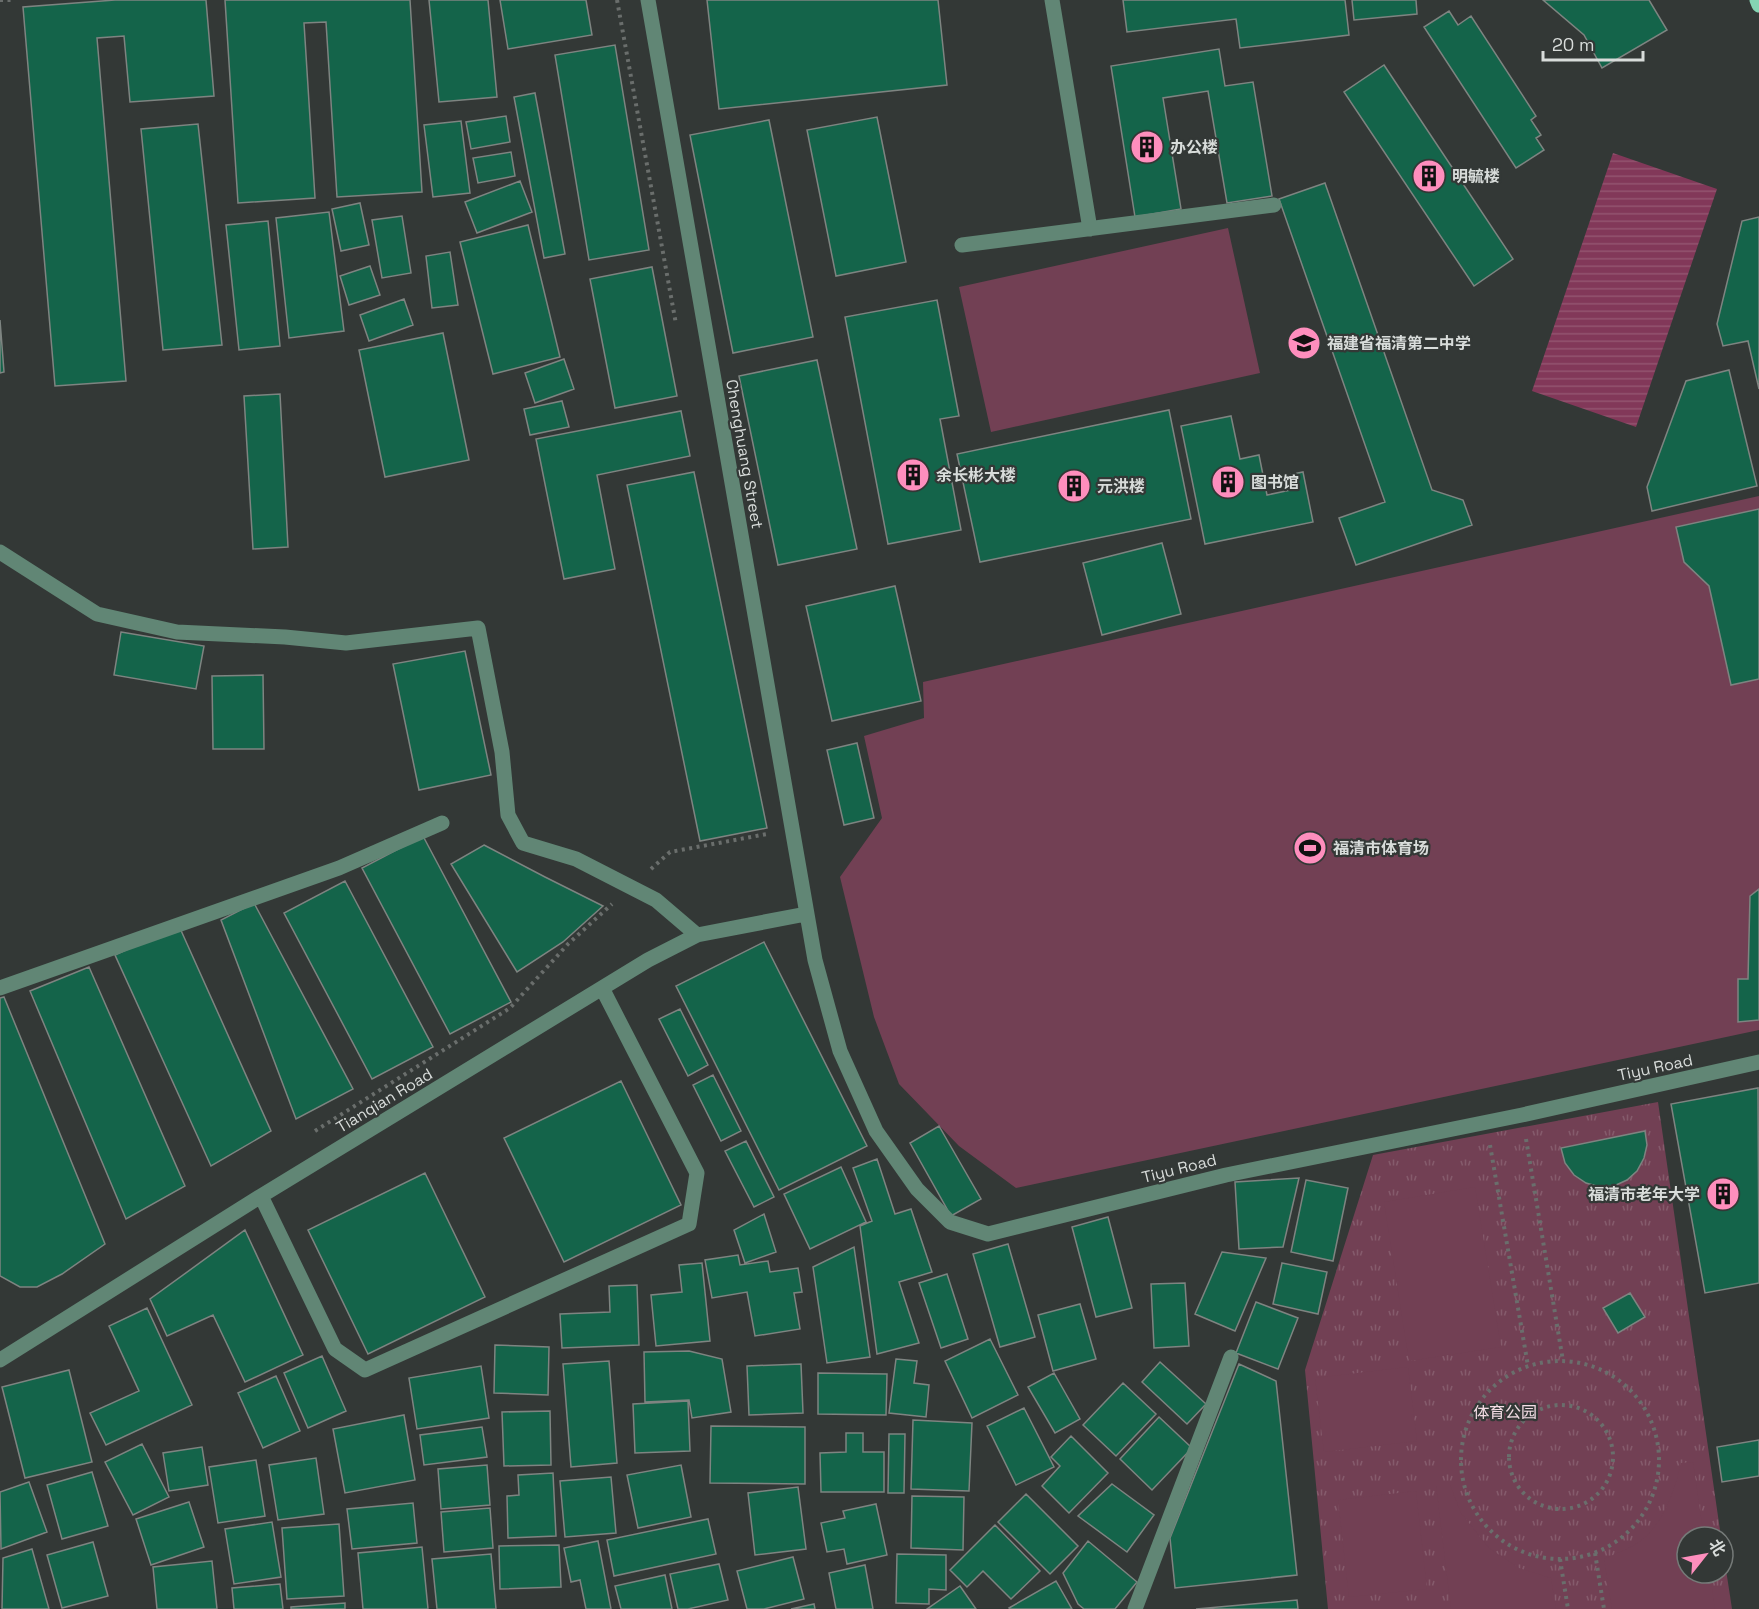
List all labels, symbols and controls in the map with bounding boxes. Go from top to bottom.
scale bar [1543,24,1644,62]
text: 20 m [1552,33,1595,56]
building icon: 办公楼 [1129,129,1165,165]
place label: 办公楼 [1170,137,1218,158]
building icon: 明毓楼 [1411,158,1447,194]
place label: 明毓楼 [1452,166,1500,187]
school or university icon: 福建省福清第二中学 [1286,325,1322,361]
place label: 福建省福清第二中学 [1327,333,1471,354]
street label: Chenghuang Street [721,378,768,530]
building icon: 余长彬大楼 [895,457,931,493]
building icon: 图书馆 [1210,464,1246,500]
place label: 余长彬大楼 [936,465,1016,486]
building icon: 元洪楼 [1056,468,1092,504]
place label: 图书馆 [1251,472,1299,493]
place label: 元洪楼 [1097,476,1145,497]
sports icon: 福清市体育场 [1292,830,1328,866]
place label: 福清市体育场 [1333,838,1429,859]
street label: Tiyu Road [1616,1049,1695,1086]
street label: Tianqian Road [332,1063,436,1137]
street label: Tiyu Road [1140,1149,1219,1188]
building icon: 福清市老年大学 [1705,1176,1741,1212]
place label: 福清市老年大学 [1588,1184,1700,1205]
park label: 体育公园 [1473,1402,1537,1423]
north arrow [1675,1525,1735,1585]
text: 北 [1704,1535,1731,1560]

